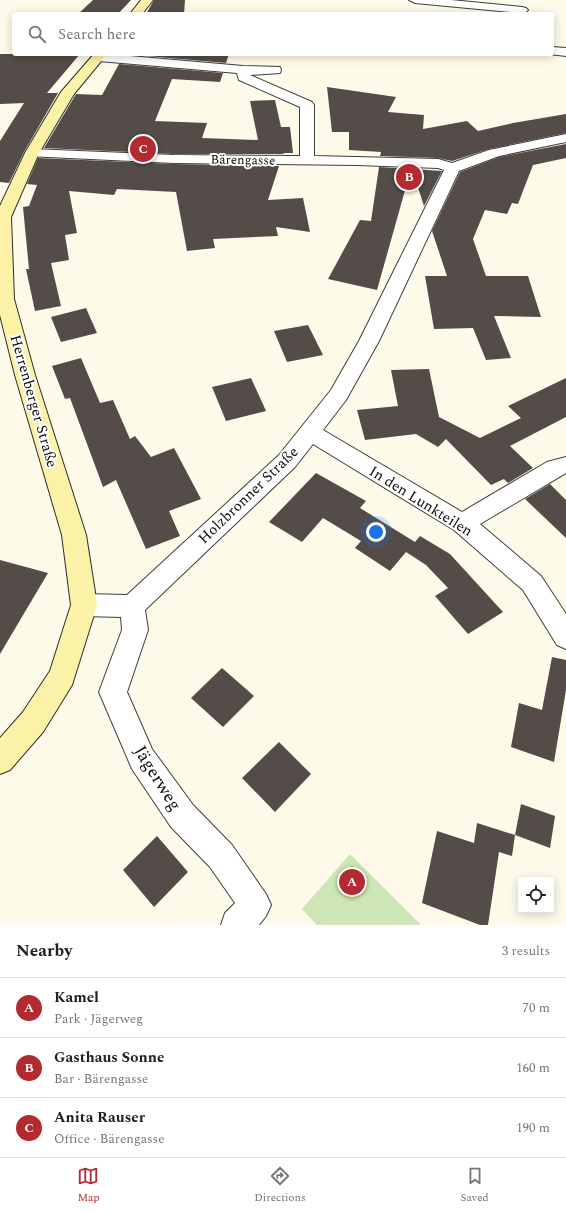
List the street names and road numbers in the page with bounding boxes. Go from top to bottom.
street label: Bärengasse [211,149,275,171]
street label: Herrenberger Straße [4,332,63,470]
street label: Holzbronner Straße [193,441,304,549]
street label: In den Lunkteilen [364,460,477,543]
street label: Jägerweg [127,740,188,816]

